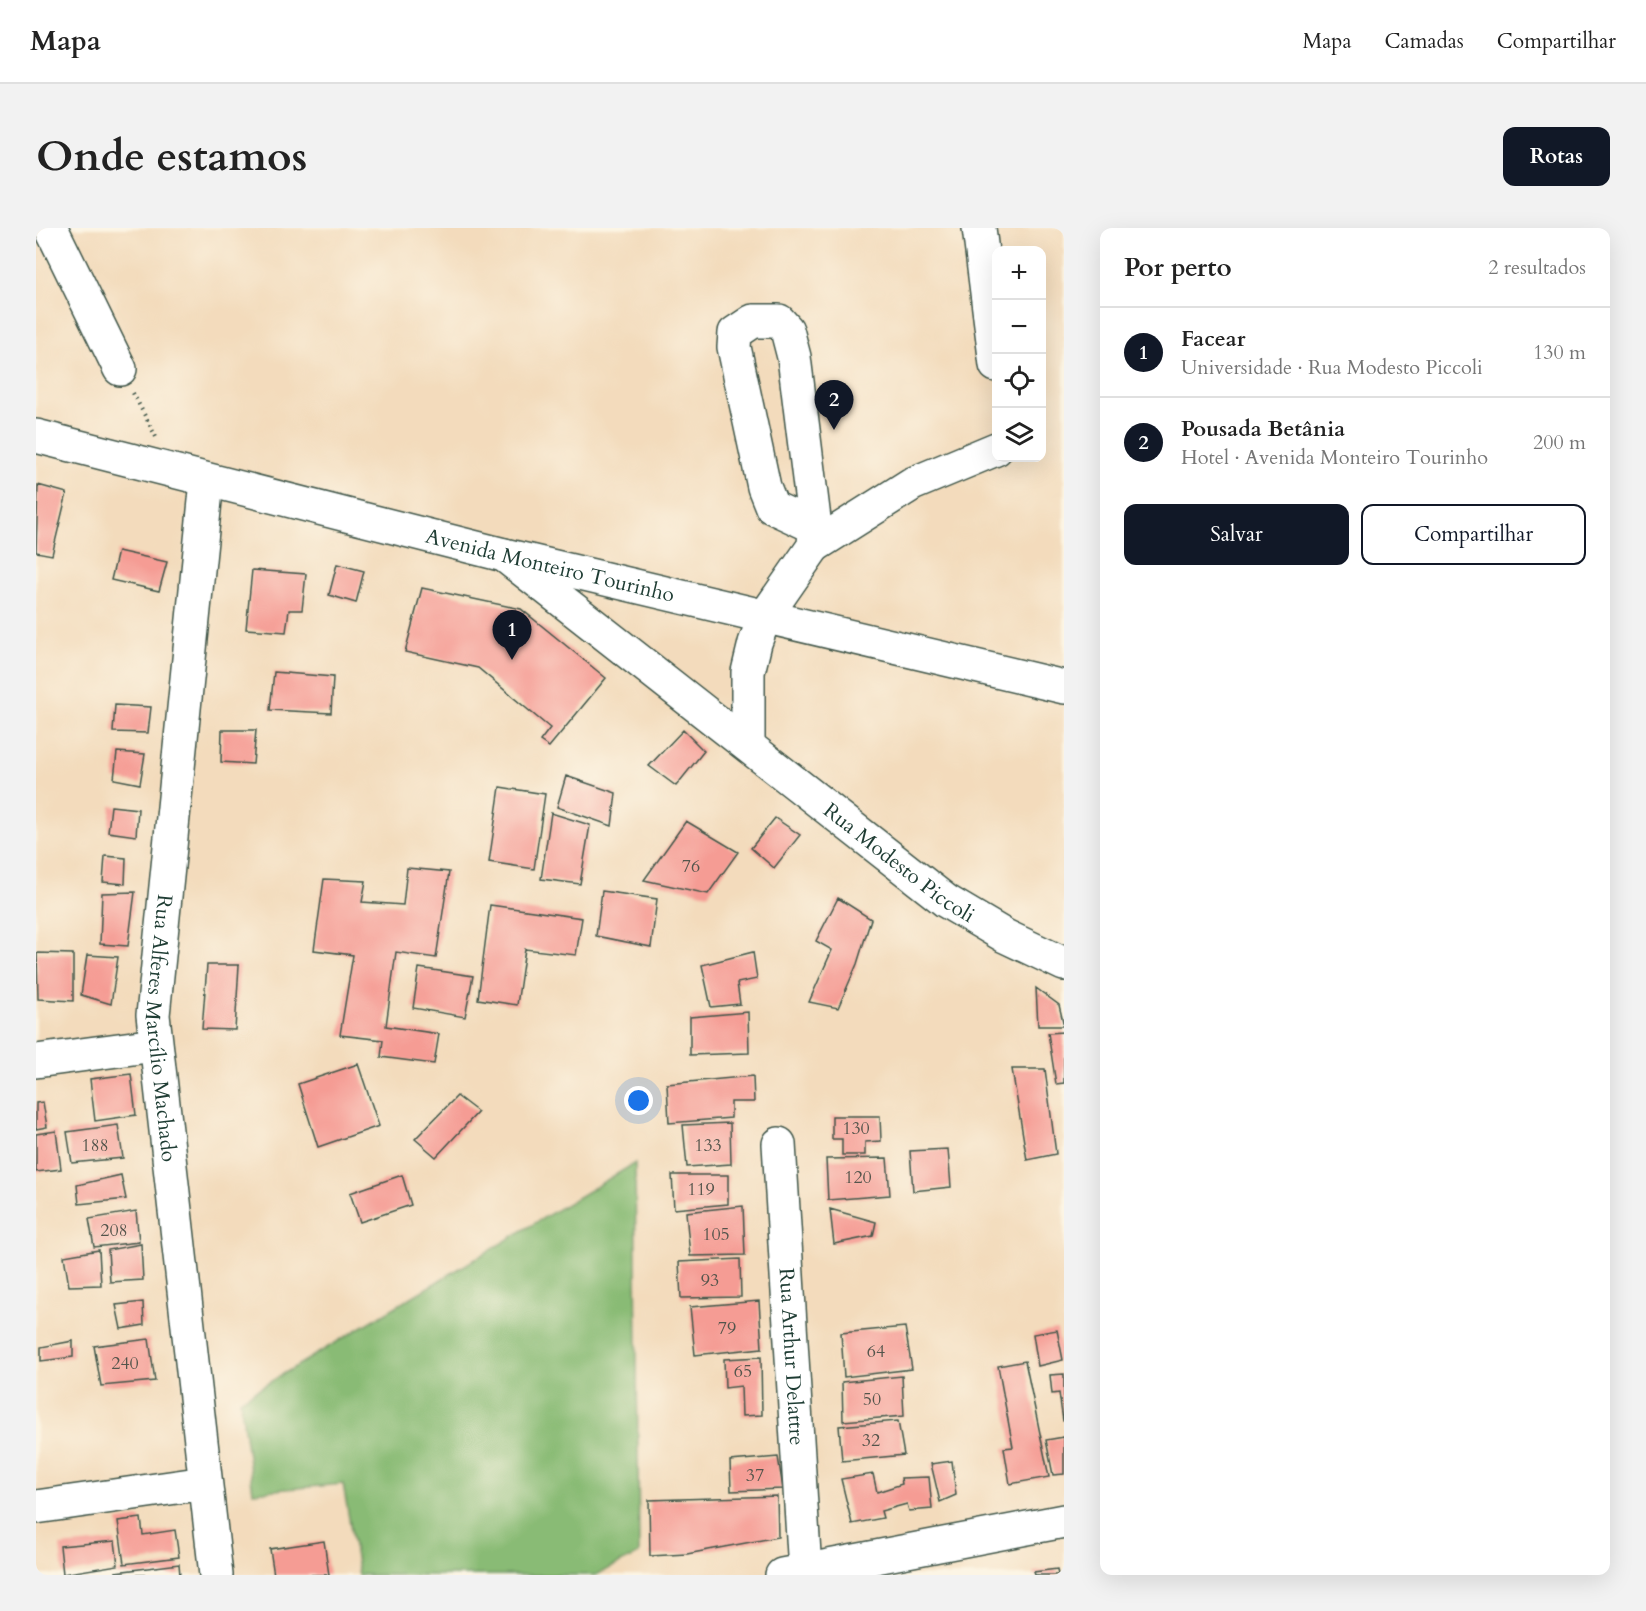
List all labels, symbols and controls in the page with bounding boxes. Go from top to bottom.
text: Mapa [30,22,101,60]
text: Mapa [1302,27,1352,56]
text: Camadas [1385,27,1464,56]
text: Compartilhar [1497,27,1616,56]
button: Rotas [1503,127,1610,186]
text: Onde estamos [36,128,307,185]
map controls [992,246,1046,462]
button: + [992,246,1046,300]
text: Por perto [1124,250,1232,285]
text: 2 resultados [1488,254,1586,281]
button: − [992,300,1046,354]
text: Facear [1181,324,1246,354]
text: 1 [1138,339,1149,366]
text: 130 m [1533,339,1586,366]
button: locate [992,354,1046,408]
text: Universidade · Rua Modesto Piccoli [1181,354,1483,381]
pin: 2 [814,380,854,430]
button: layers [992,408,1046,462]
text: Pousada Betânia [1181,414,1345,444]
text: 2 [1138,429,1149,456]
text: 200 m [1533,429,1586,456]
text: Hotel · Avenida Monteiro Tourinho [1181,444,1488,471]
button: Salvar [1124,504,1349,565]
button: Compartilhar [1361,504,1586,565]
street label: Avenida Monteiro Tourinho [422,521,677,609]
pin: 1 [492,610,532,660]
street label: Rua Modesto Piccoli [817,796,980,930]
house number: 76 [682,854,700,879]
street label: Rua Alferes Marcílio Machado [138,893,184,1163]
your location [624,1086,653,1115]
house number: 130 [842,1116,870,1141]
house number: 188 [81,1133,109,1158]
house number: 133 [694,1133,722,1158]
house number: 120 [844,1165,872,1190]
house number: 119 [687,1177,715,1202]
house number: 208 [100,1218,128,1243]
house number: 105 [702,1222,730,1247]
street label: Rua Arthur Delattre [772,1267,812,1446]
house number: 93 [701,1268,719,1293]
house number: 79 [718,1316,736,1341]
house number: 64 [867,1339,885,1364]
house number: 240 [111,1351,139,1376]
house number: 65 [734,1359,752,1384]
house number: 50 [863,1387,881,1412]
house number: 32 [862,1428,880,1453]
house number: 37 [746,1463,764,1488]

